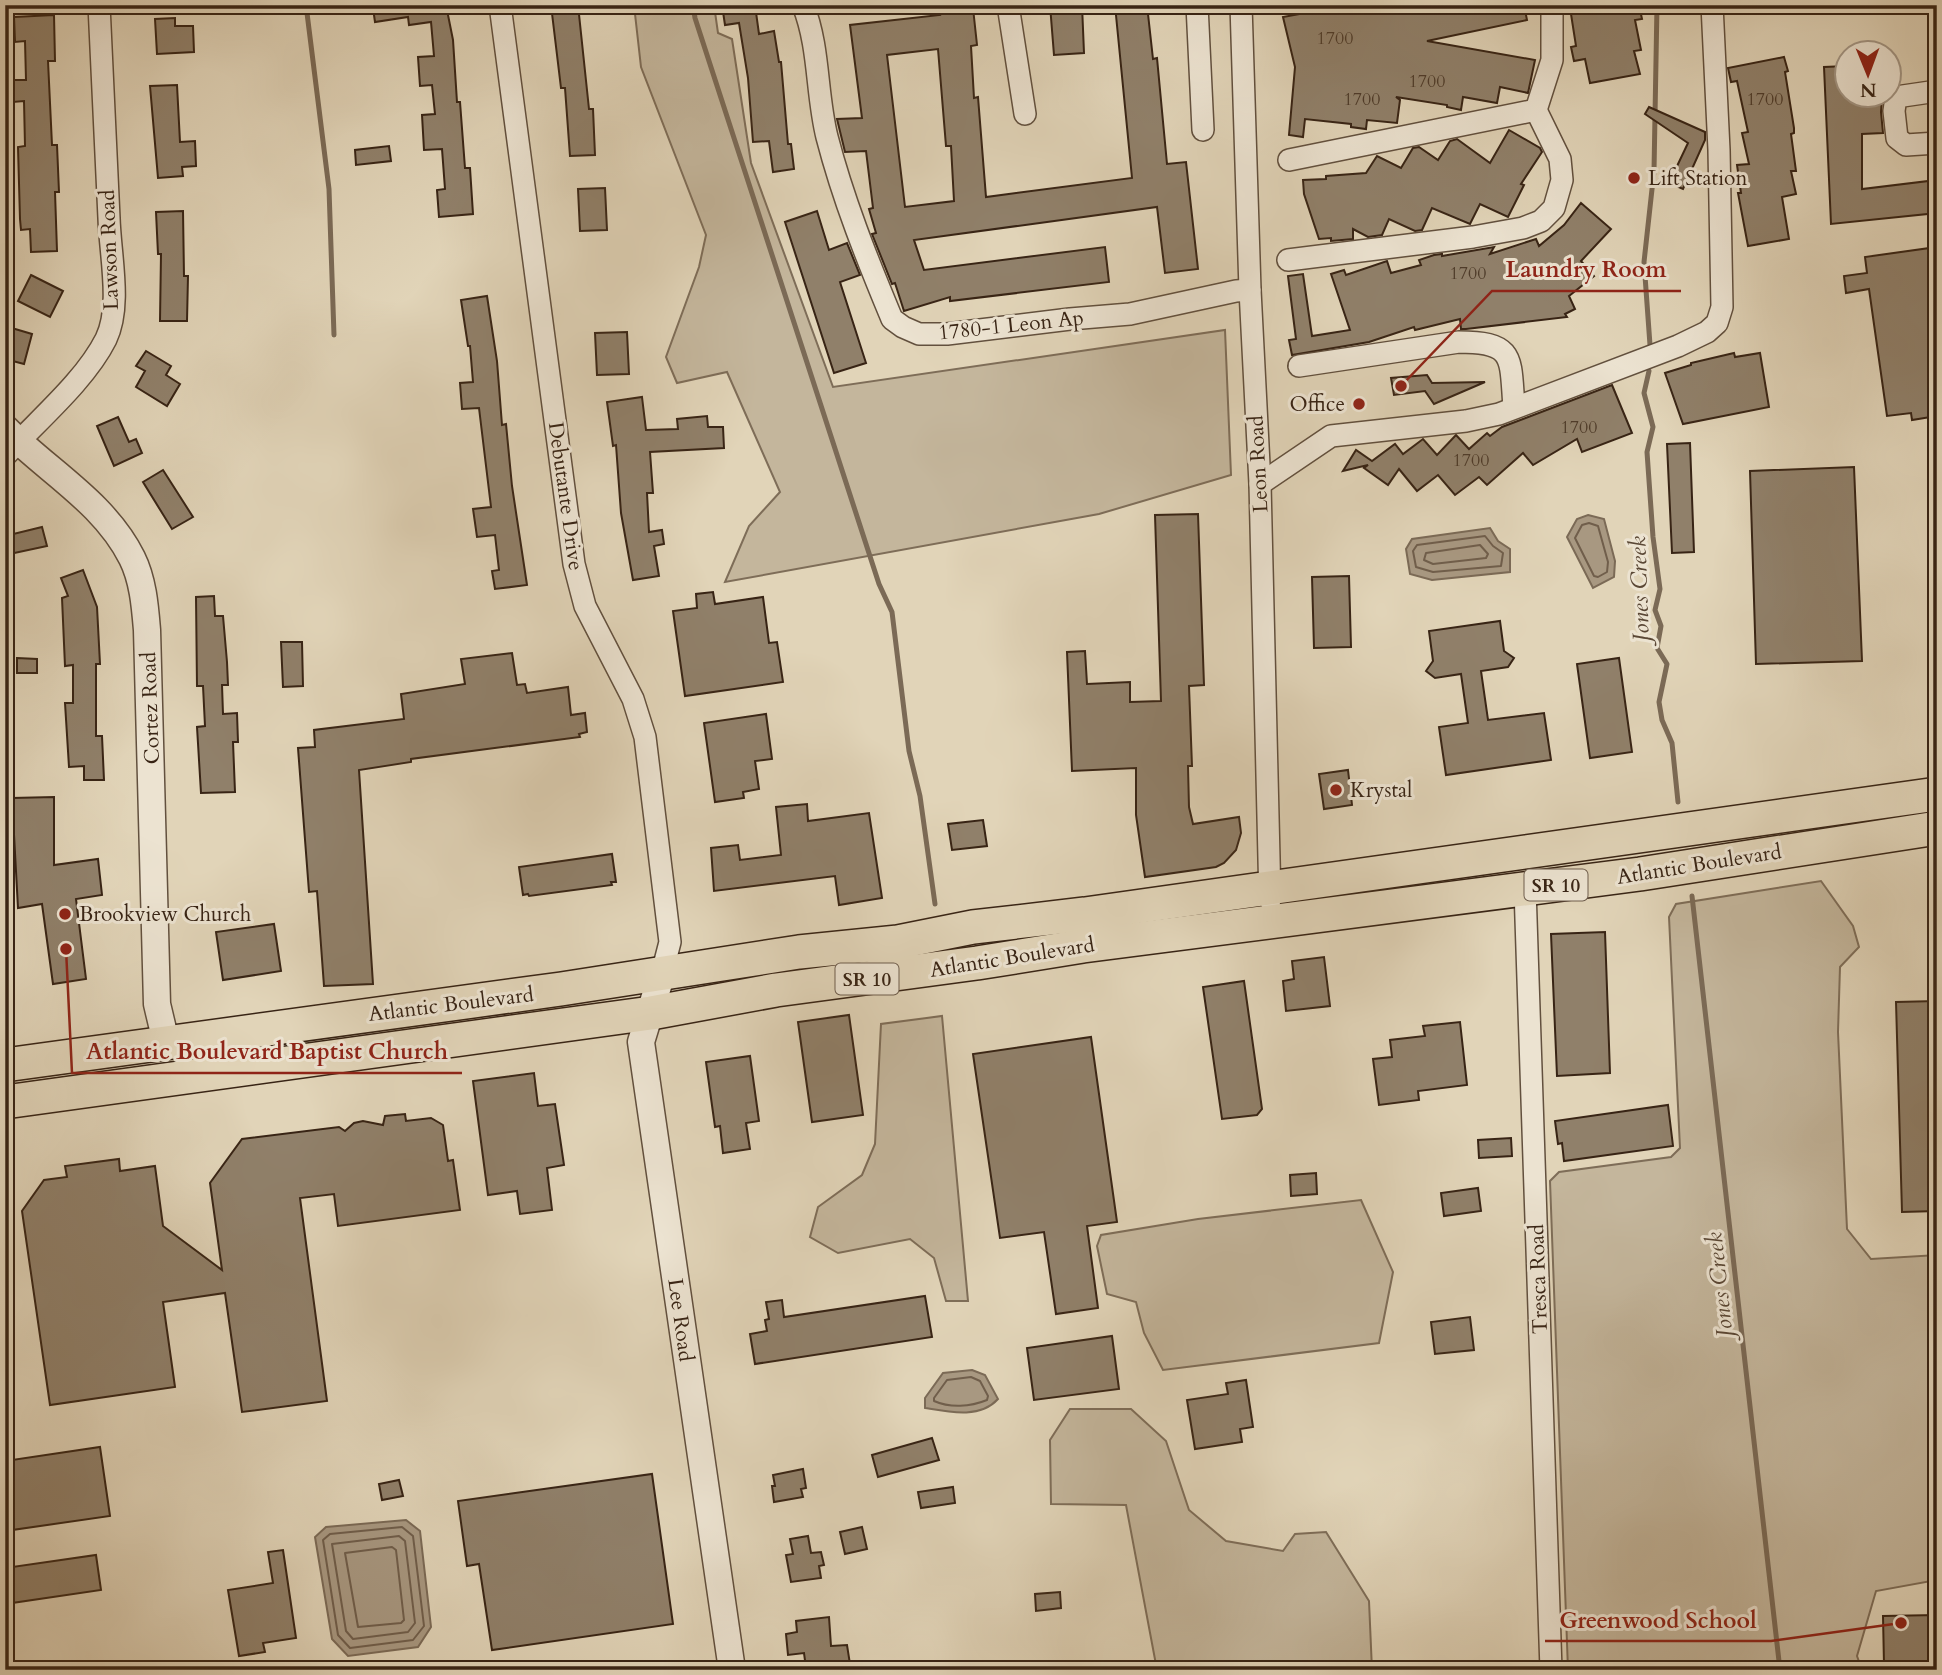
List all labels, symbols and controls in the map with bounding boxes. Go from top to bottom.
house number: 1700 [1317,26,1353,51]
north arrow [1834,38,1904,108]
house number: 1700 [1409,69,1445,94]
text: N [1859,77,1877,103]
house number: 1700 [1344,87,1380,112]
house number: 1700 [1747,87,1783,112]
place label: Lift Station [1648,164,1747,193]
marker: Lift Station [1626,170,1642,186]
street label: Lawson Road [93,189,126,311]
callout: Laundry Room [1492,247,1681,291]
text: Laundry Room [1506,254,1667,285]
house number: 1700 [1450,261,1486,286]
street label: 1780-1 Leon Ap [937,303,1085,348]
place label: Office [1290,390,1345,419]
marker: Office [1351,396,1367,412]
street label: Leon Road [1241,415,1276,513]
house number: 1700 [1561,415,1597,440]
street label: Debutante Drive [541,420,590,572]
house number: 1700 [1453,448,1489,473]
water label: Jones Creek [1622,535,1657,647]
street label: Cortez Road [134,651,167,765]
place label: Krystal [1350,776,1412,805]
marker: Krystal [1328,782,1344,798]
street label: Atlantic Boulevard [1615,837,1783,892]
road number: SR 10 [1524,870,1588,900]
place label: Brookview Church [79,900,252,929]
marker: Brookview Church [57,906,73,922]
street label: Atlantic Boulevard [928,930,1096,985]
road number: SR 10 [836,964,898,995]
street label: Atlantic Boulevard [367,980,535,1029]
callout: Atlantic Boulevard Baptist Church [72,1029,462,1073]
text: Atlantic Boulevard Baptist Church [86,1036,448,1067]
street label: Tresca Road [1522,1223,1555,1334]
water label: Jones Creek [1698,1230,1741,1344]
street label: Lee Road [660,1277,701,1363]
callout: Greenwood School [1545,1597,1771,1641]
text: Greenwood School [1559,1605,1757,1636]

